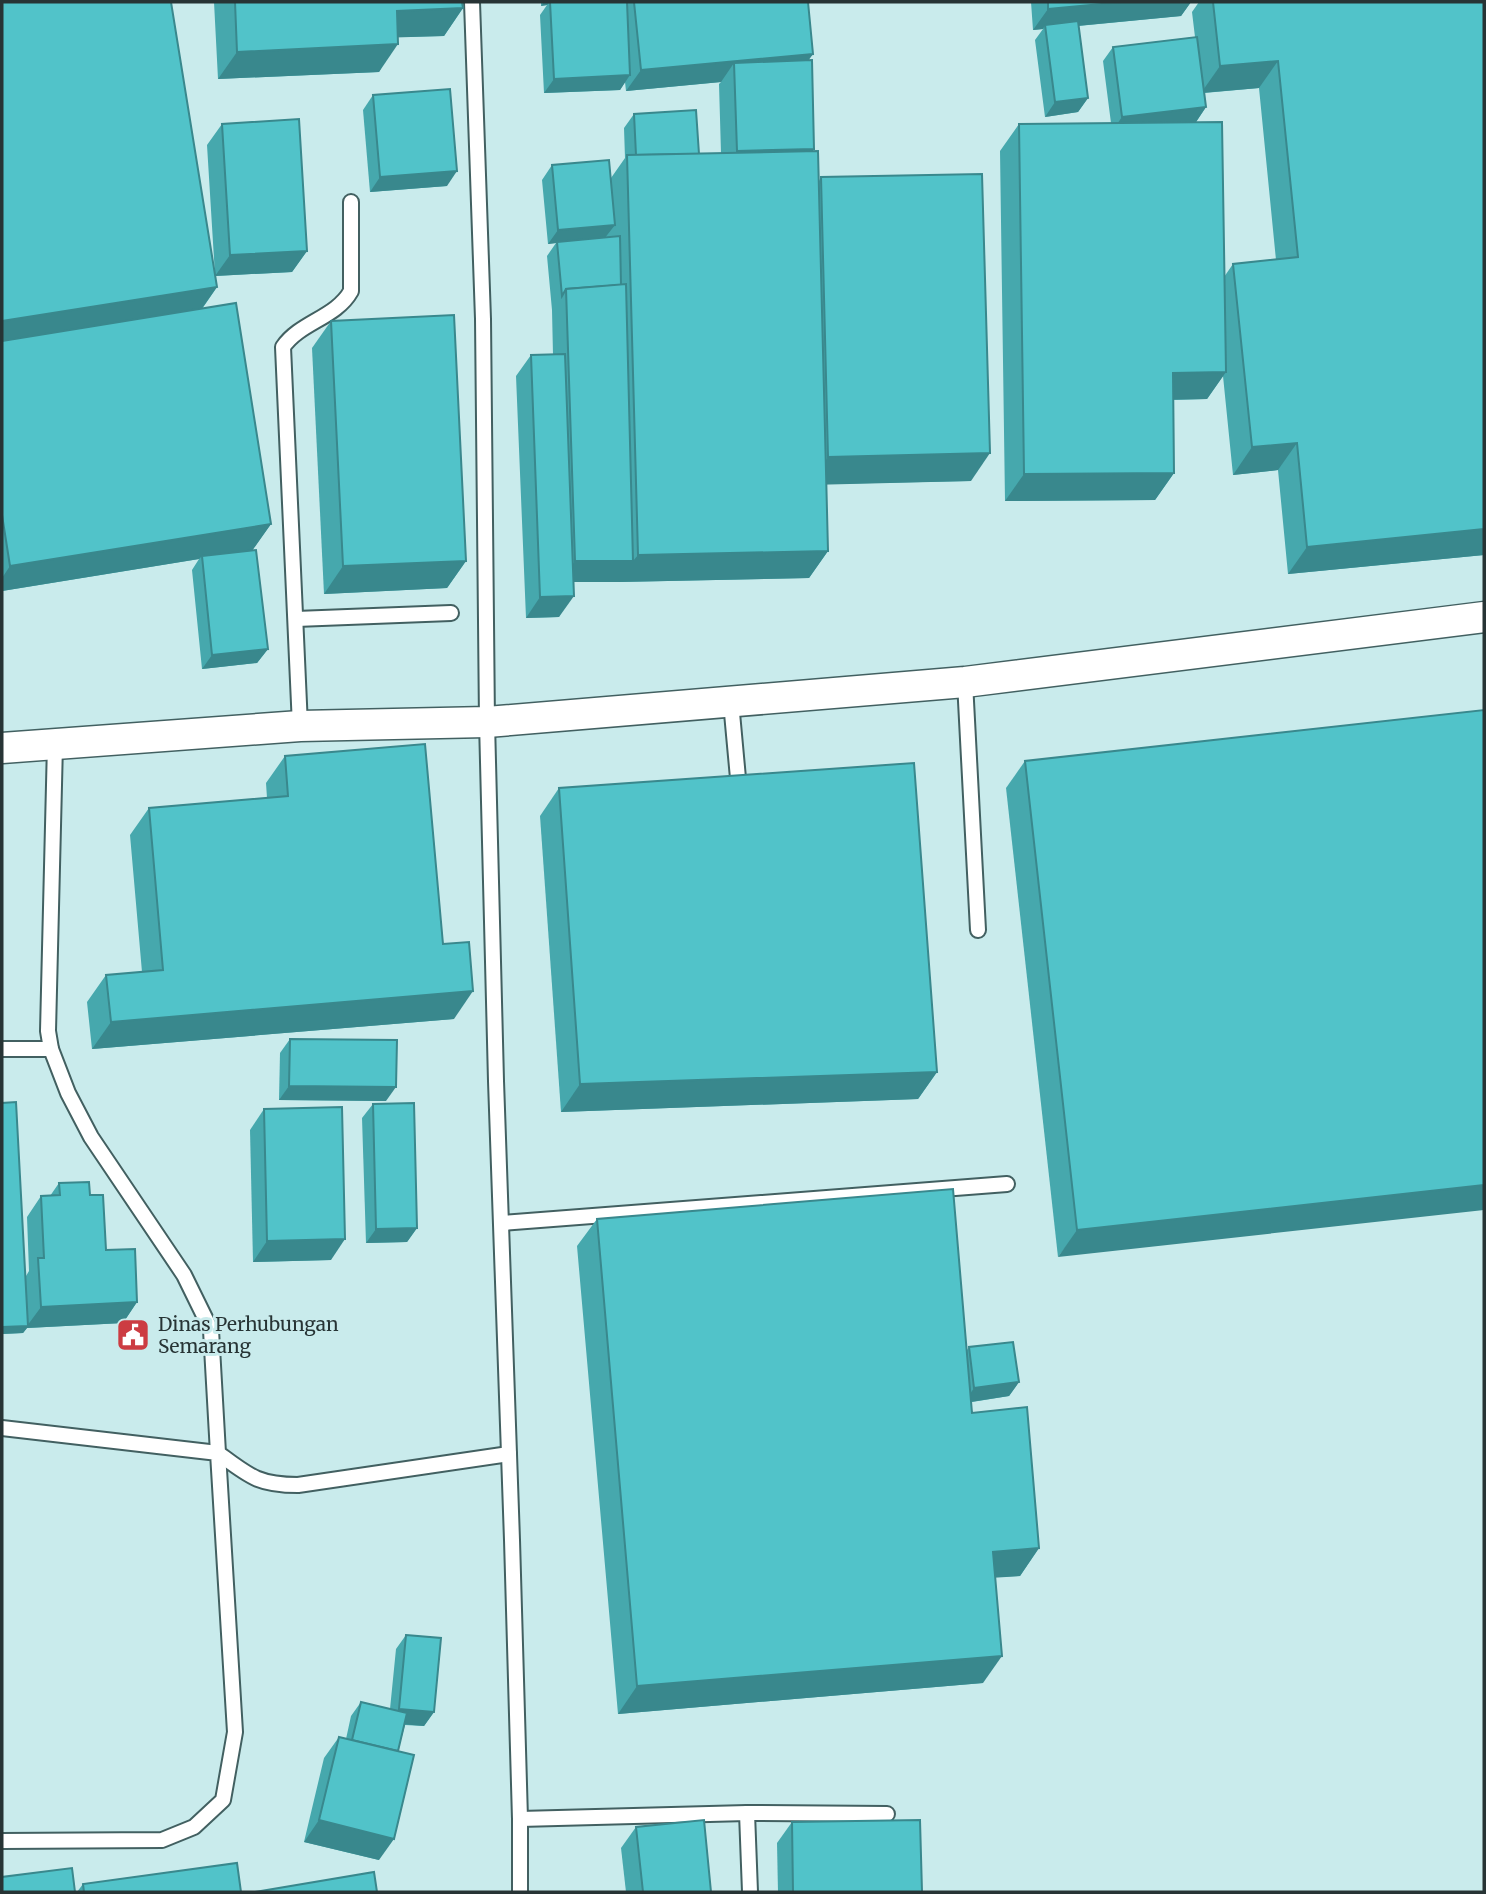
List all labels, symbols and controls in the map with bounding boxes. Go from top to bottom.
place label: Dinas Perhubungan Semarang [158,1312,339,1358]
public building icon: Dinas Perhubungan Semarang [114,1316,152,1354]

